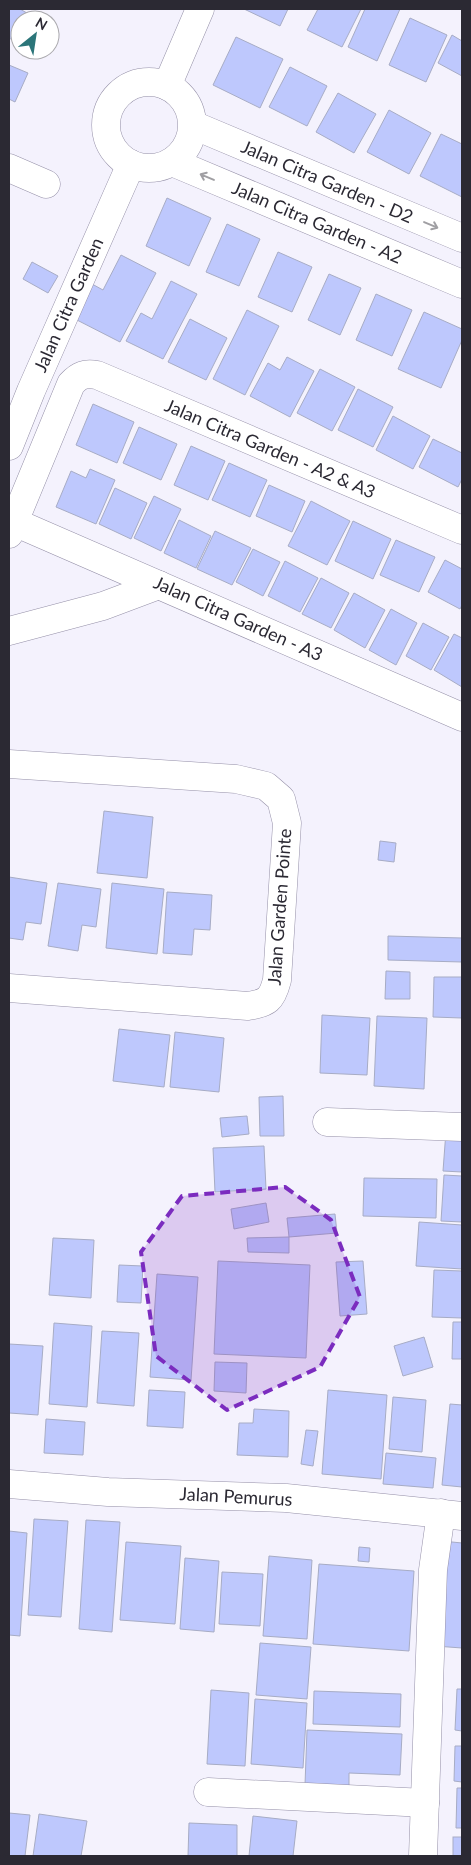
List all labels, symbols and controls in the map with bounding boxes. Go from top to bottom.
north arrow [10,10,60,60]
text: N [33,13,51,33]
street label: Jalan Citra Garden - D2 [238,135,417,227]
one-way arrow [200,172,215,182]
street label: Jalan Citra Garden - A2 [229,176,406,268]
one-way arrow [423,221,438,231]
street label: Jalan Citra Garden [29,234,108,375]
street label: Jalan Citra Garden - A2 & A3 [162,394,379,502]
street label: Jalan Citra Garden - A3 [151,571,326,665]
street label: Jalan Garden Pointe [263,828,295,986]
street label: Jalan Pemurus [179,1482,293,1510]

